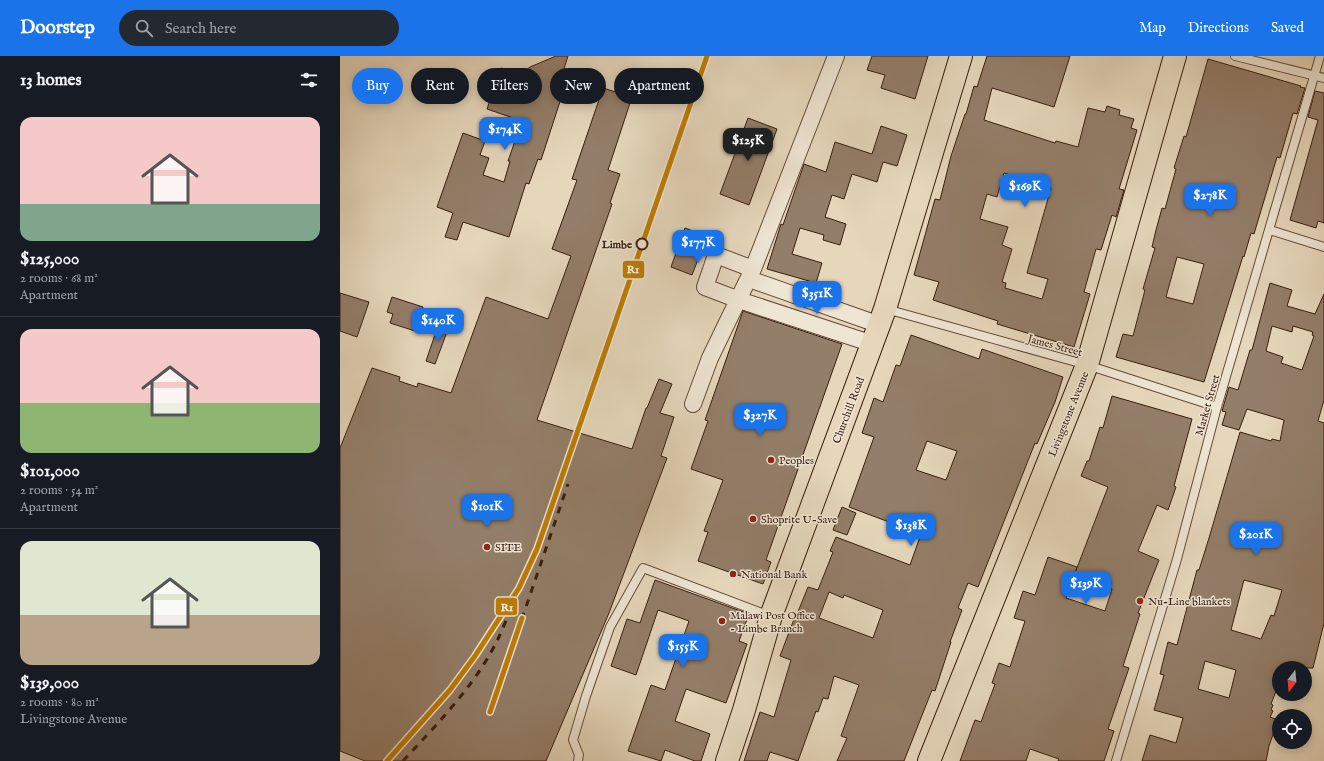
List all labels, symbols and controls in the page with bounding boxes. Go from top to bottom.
search box [119,10,399,46]
text: Doorstep [20,16,95,40]
icon: search [133,17,155,39]
text: Search here [165,19,236,38]
text: Map [1139,19,1166,37]
text: Directions [1188,19,1249,37]
text: Saved [1271,19,1304,37]
chip: Buy [352,68,403,104]
chip: Rent [411,68,469,104]
chip: Filters [477,68,542,104]
chip: New [550,68,606,104]
chip: Apartment [614,68,704,104]
icon: filters [298,69,320,91]
text: 13 homes [20,70,81,91]
pin: $174K [477,117,533,151]
text: $174K [488,121,522,138]
pin: $125K [720,128,776,162]
text: $125K [732,132,764,149]
icon: home [134,143,206,215]
pin: $169K [997,174,1053,208]
text: $169K [1009,178,1041,195]
pin: $278K [1182,183,1238,217]
text: $278K [1193,187,1227,204]
pin: $177K [670,230,726,264]
text: $177K [681,234,715,251]
marker: Limbe [635,237,649,251]
place label: Limbe [601,238,632,252]
text: $125,000 [20,249,79,270]
line badge: R1 [622,260,645,279]
text: R1 [627,263,639,277]
text: 2 rooms · 68 m² [20,270,98,287]
pin: $351K [789,281,845,315]
text: $351K [801,285,833,302]
text: Apartment [20,287,78,304]
pin: $140K [410,308,466,342]
text: $140K [421,312,455,329]
street label: James Street [1024,331,1084,360]
icon: home [134,355,206,427]
street label: Livingstone Avenue [1045,370,1092,459]
street label: Market Street [1192,373,1223,438]
street label: Churchill Road [830,375,868,446]
pin: $327K [732,403,788,437]
text: $327K [743,407,777,424]
place label: Peoples [779,454,814,468]
marker: Peoples [766,455,776,465]
text: $101,000 [20,461,80,482]
text: 2 rooms · 54 m² [20,482,98,499]
pin: $101K [459,494,515,528]
text: $101K [471,498,503,515]
text: Apartment [20,499,78,516]
place label: Shoprite U-Save [761,513,837,527]
pin: $138K [883,513,939,547]
marker: Shoprite U-Save [748,514,758,524]
text: $138K [895,517,927,534]
pin: $201K [1228,522,1284,556]
text: $201K [1239,526,1273,543]
place label: SITE [495,541,521,555]
marker: SITE [482,542,492,552]
icon: home [134,567,206,639]
place label: National Bank [741,568,807,582]
marker: National Bank [728,569,738,579]
pin: $139K [1058,571,1114,605]
text: $139K [1070,575,1102,592]
place label: Nu-Line blankets [1148,595,1230,609]
marker: Nu-Line blankets [1135,596,1145,606]
line badge: R1 [495,597,518,616]
text: R1 [501,601,513,615]
place label: Malawi Post Office - Limbe Branch [730,609,815,636]
marker: Malawi Post Office - Limbe Branch [717,616,727,626]
pin: $155K [655,634,711,668]
text: $155K [668,638,698,655]
north arrow [1272,661,1312,701]
map controls [1272,661,1312,749]
text: $139,000 [20,673,79,694]
text: 2 rooms · 80 m² [20,694,99,711]
button: locate [1272,709,1312,749]
text: Livingstone Avenue [20,711,127,728]

